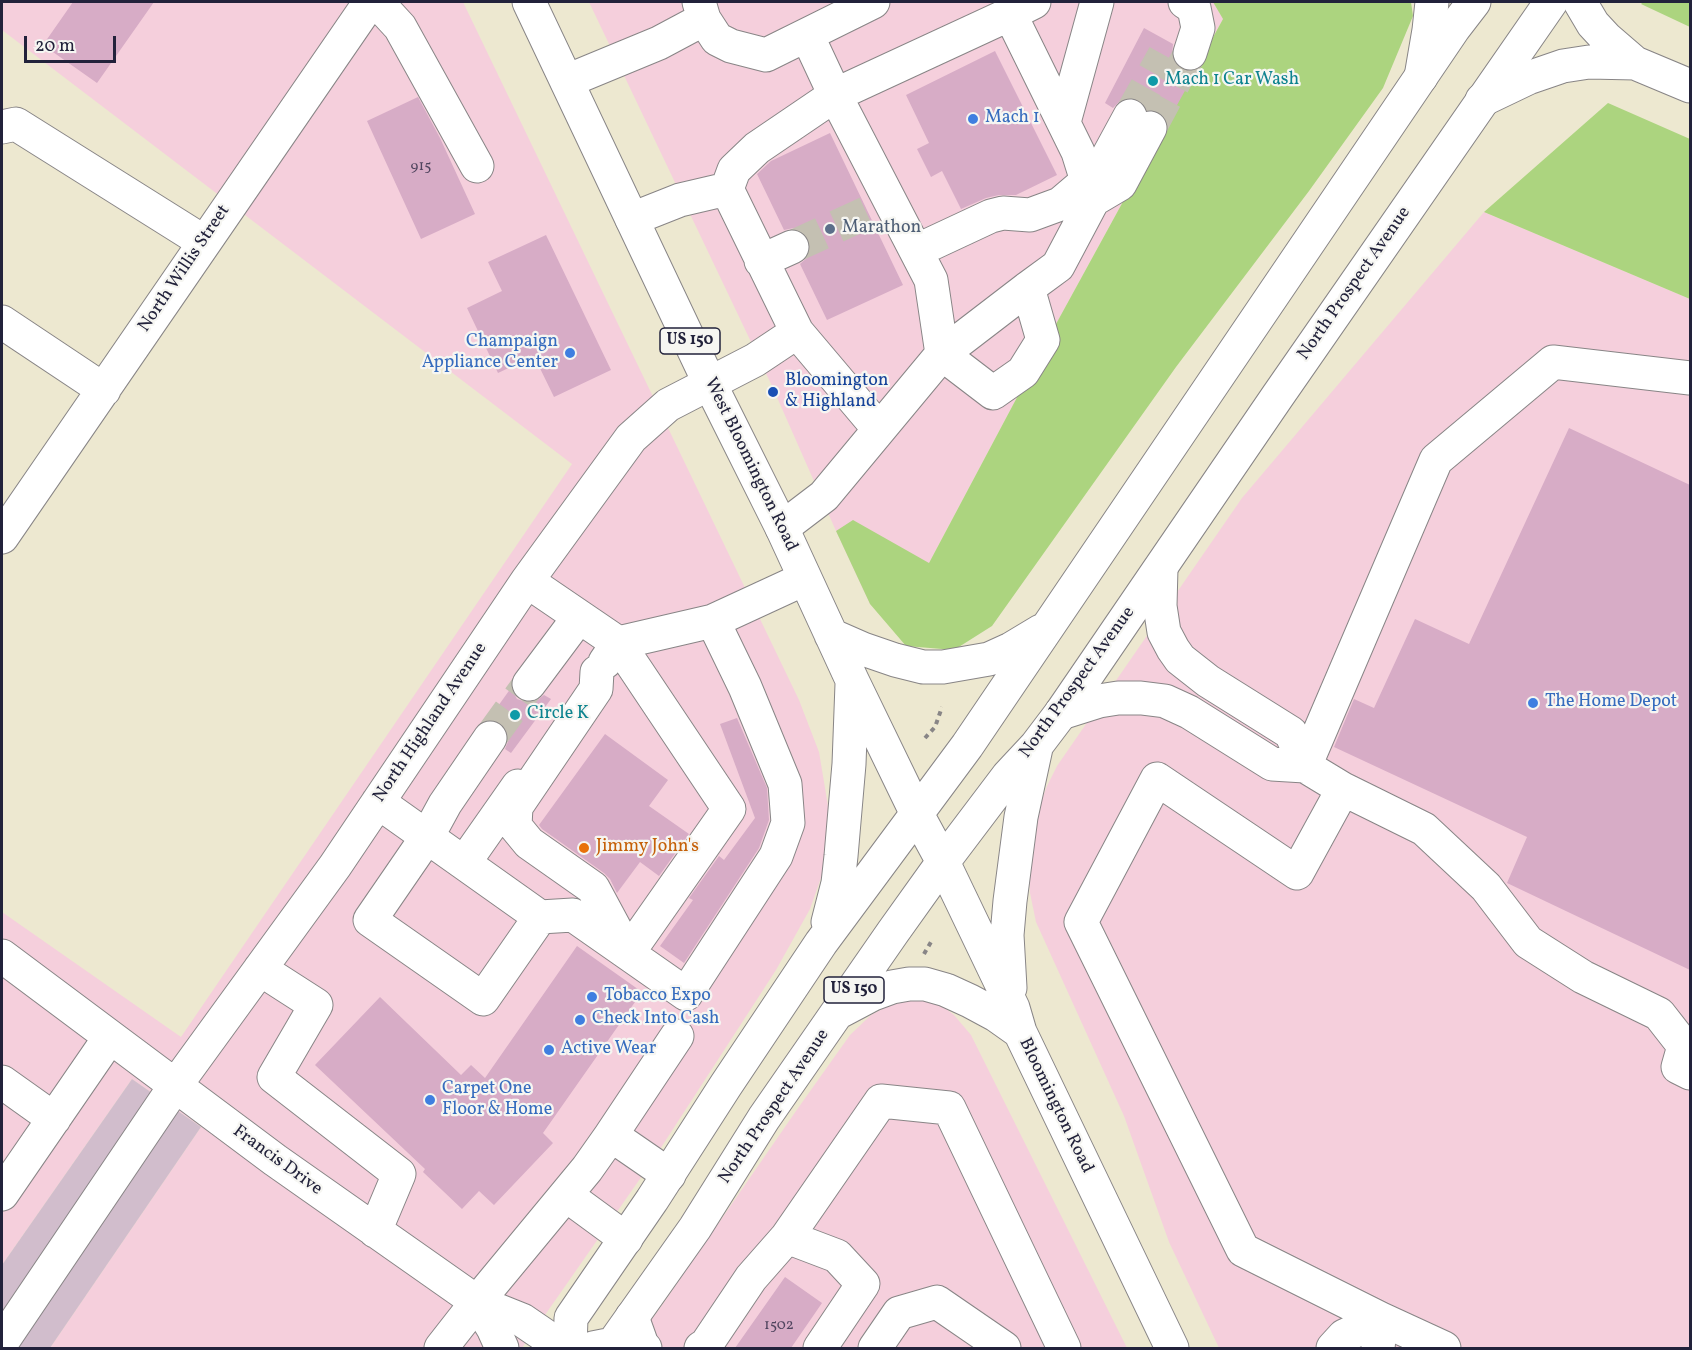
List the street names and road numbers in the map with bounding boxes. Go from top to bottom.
street label: North Willis Street [134,201,236,337]
street label: North Prospect Avenue [1294,203,1416,365]
road number: US 150 [660,328,720,354]
street label: West Bloomington Road [699,375,801,555]
street label: North Prospect Avenue [1016,603,1140,763]
street label: North Highland Avenue [370,639,492,807]
road number: US 150 [824,977,884,1003]
street label: North Prospect Avenue [715,1025,835,1189]
street label: Bloomington Road [1013,1035,1097,1177]
street label: Francis Drive [228,1121,326,1201]

